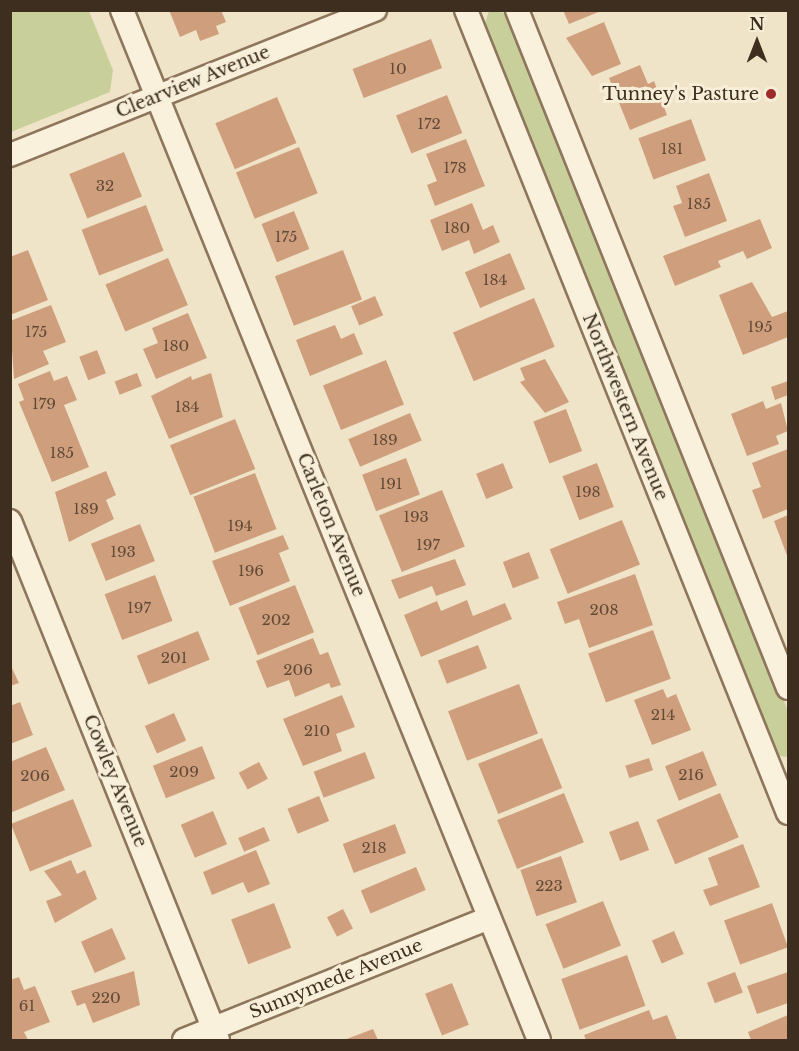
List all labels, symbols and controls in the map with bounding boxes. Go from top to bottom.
north arrow [727,12,787,72]
text: N [749,14,765,34]
street label: Clearview Avenue [112,41,274,123]
house number: 10 [389,60,407,78]
place label: Tunney's Pasture [602,83,759,105]
marker: Tunney's Pasture [764,87,778,101]
house number: 172 [417,115,441,133]
house number: 181 [661,140,683,158]
house number: 178 [443,159,467,177]
house number: 32 [96,177,114,195]
house number: 185 [687,195,711,213]
house number: 180 [444,219,470,237]
house number: 175 [275,228,297,246]
house number: 184 [483,271,507,289]
street label: Northwestern Avenue [577,310,673,504]
house number: 195 [748,318,772,336]
house number: 175 [25,323,47,341]
house number: 180 [163,337,189,355]
house number: 179 [32,395,56,413]
house number: 184 [175,398,199,416]
house number: 189 [372,431,398,449]
house number: 185 [50,444,74,462]
street label: Carleton Avenue [292,450,370,600]
house number: 191 [379,475,403,493]
house number: 198 [575,483,601,501]
house number: 189 [73,500,99,518]
house number: 193 [403,508,429,526]
house number: 194 [227,517,253,535]
house number: 197 [416,536,440,554]
house number: 193 [110,543,136,561]
house number: 196 [238,562,264,580]
house number: 197 [127,599,151,617]
house number: 208 [589,601,619,619]
house number: 202 [261,611,291,629]
house number: 201 [161,649,187,667]
house number: 206 [283,661,313,679]
house number: 214 [651,706,675,724]
street label: Cowley Avenue [78,711,152,851]
house number: 210 [304,722,330,740]
house number: 209 [169,763,199,781]
house number: 216 [678,766,704,784]
house number: 206 [20,767,50,785]
house number: 218 [361,839,387,857]
house number: 223 [535,877,563,895]
street label: Sunnymede Avenue [246,934,426,1024]
house number: 220 [91,989,121,1007]
house number: 61 [19,997,35,1015]

